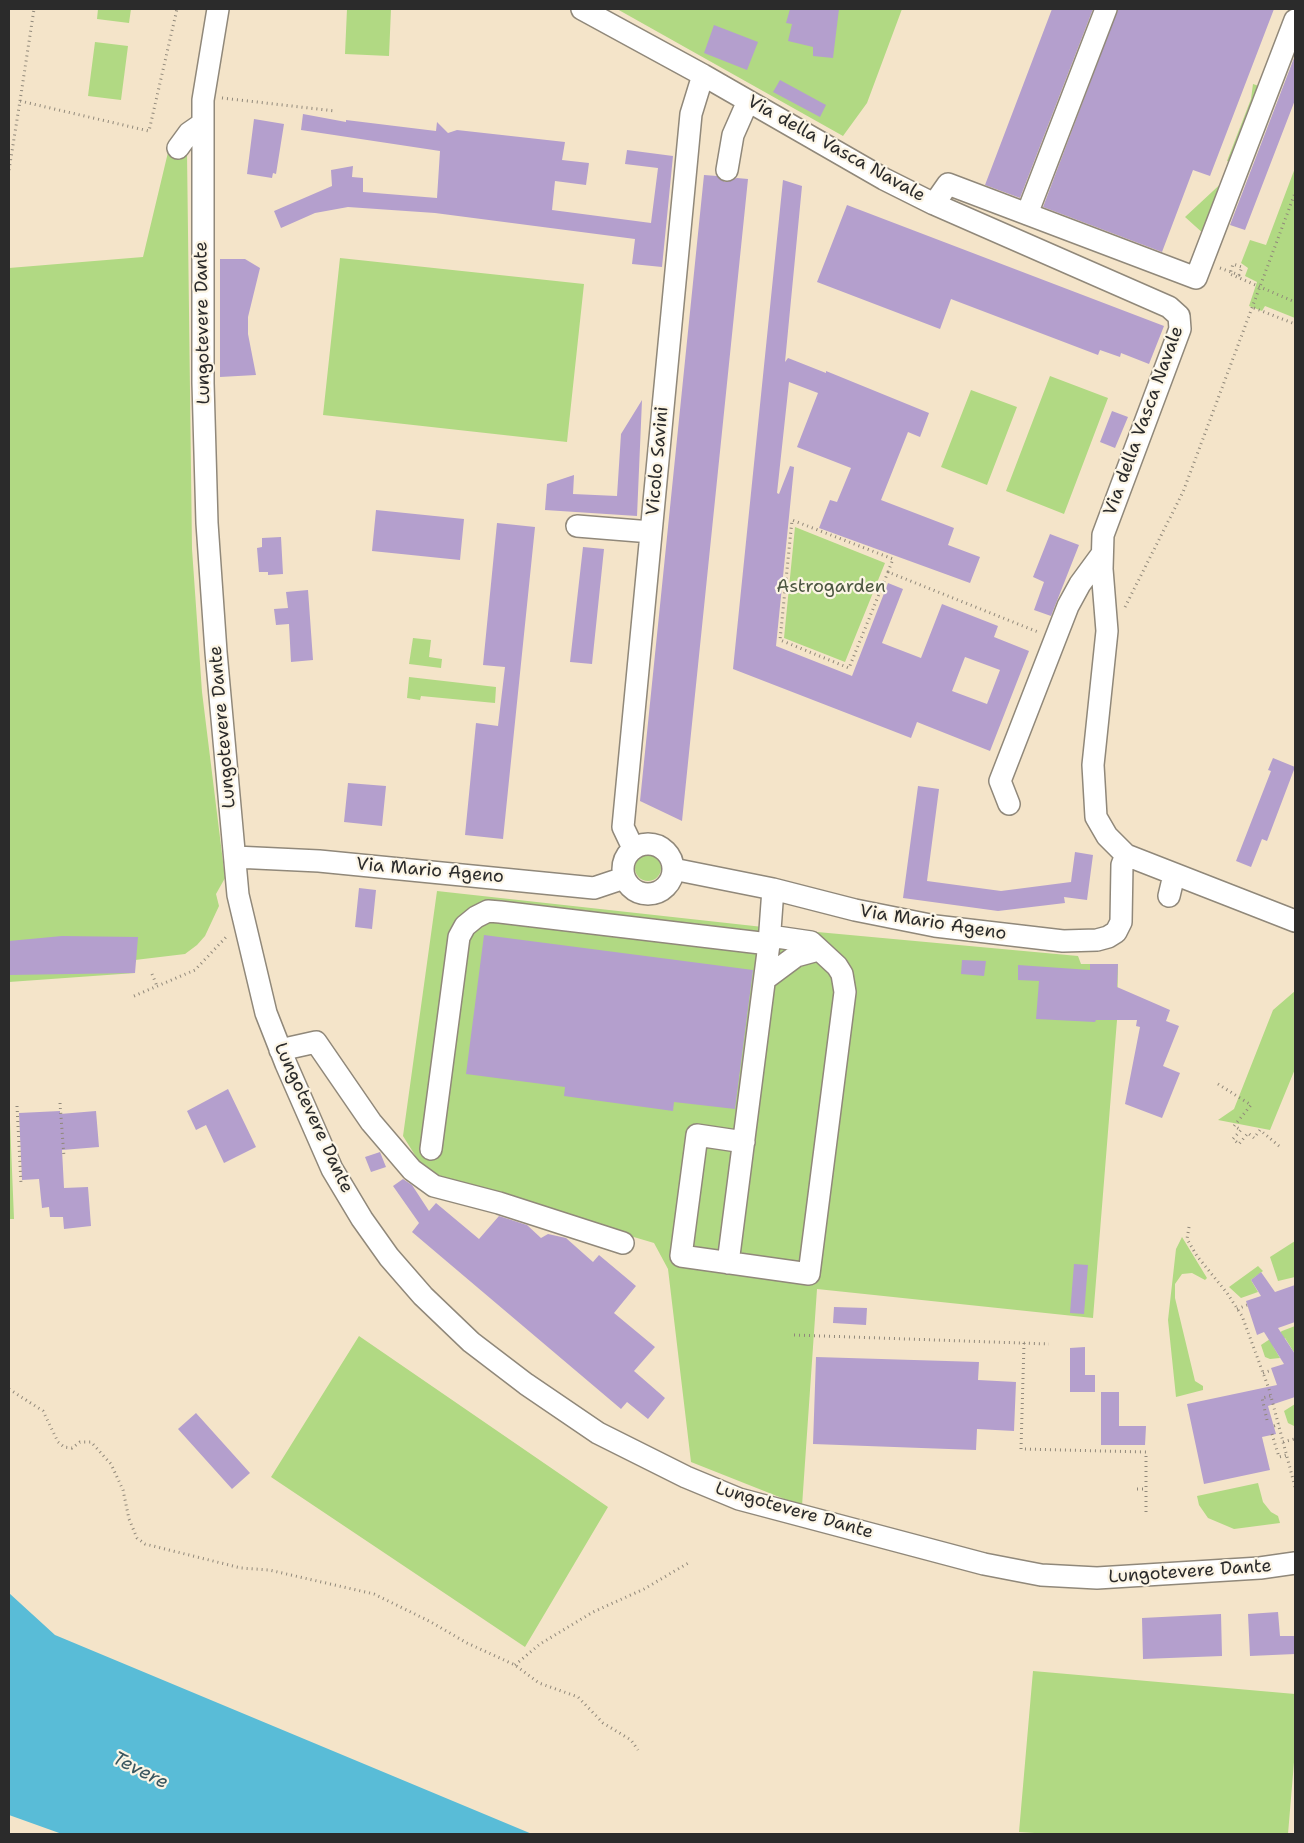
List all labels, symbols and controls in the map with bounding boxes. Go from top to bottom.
street label: Via della Vasca Navale [743,91,929,207]
street label: Lungotevere Dante [191,241,215,405]
street label: Via della Vasca Navale [1100,323,1188,519]
street label: Vicolo Savini [642,406,674,516]
park label: Astrogarden [776,576,886,598]
street label: Lungotevere Dante [205,645,241,809]
street label: Via Mario Ageno [355,854,505,888]
street label: Via Mario Ageno [858,901,1008,945]
street label: Lungotevere Dante [269,1039,357,1197]
street label: Lungotevere Dante [713,1478,875,1544]
street label: Lungotevere Dante [1108,1556,1272,1588]
water label: Tevere [108,1747,172,1795]

